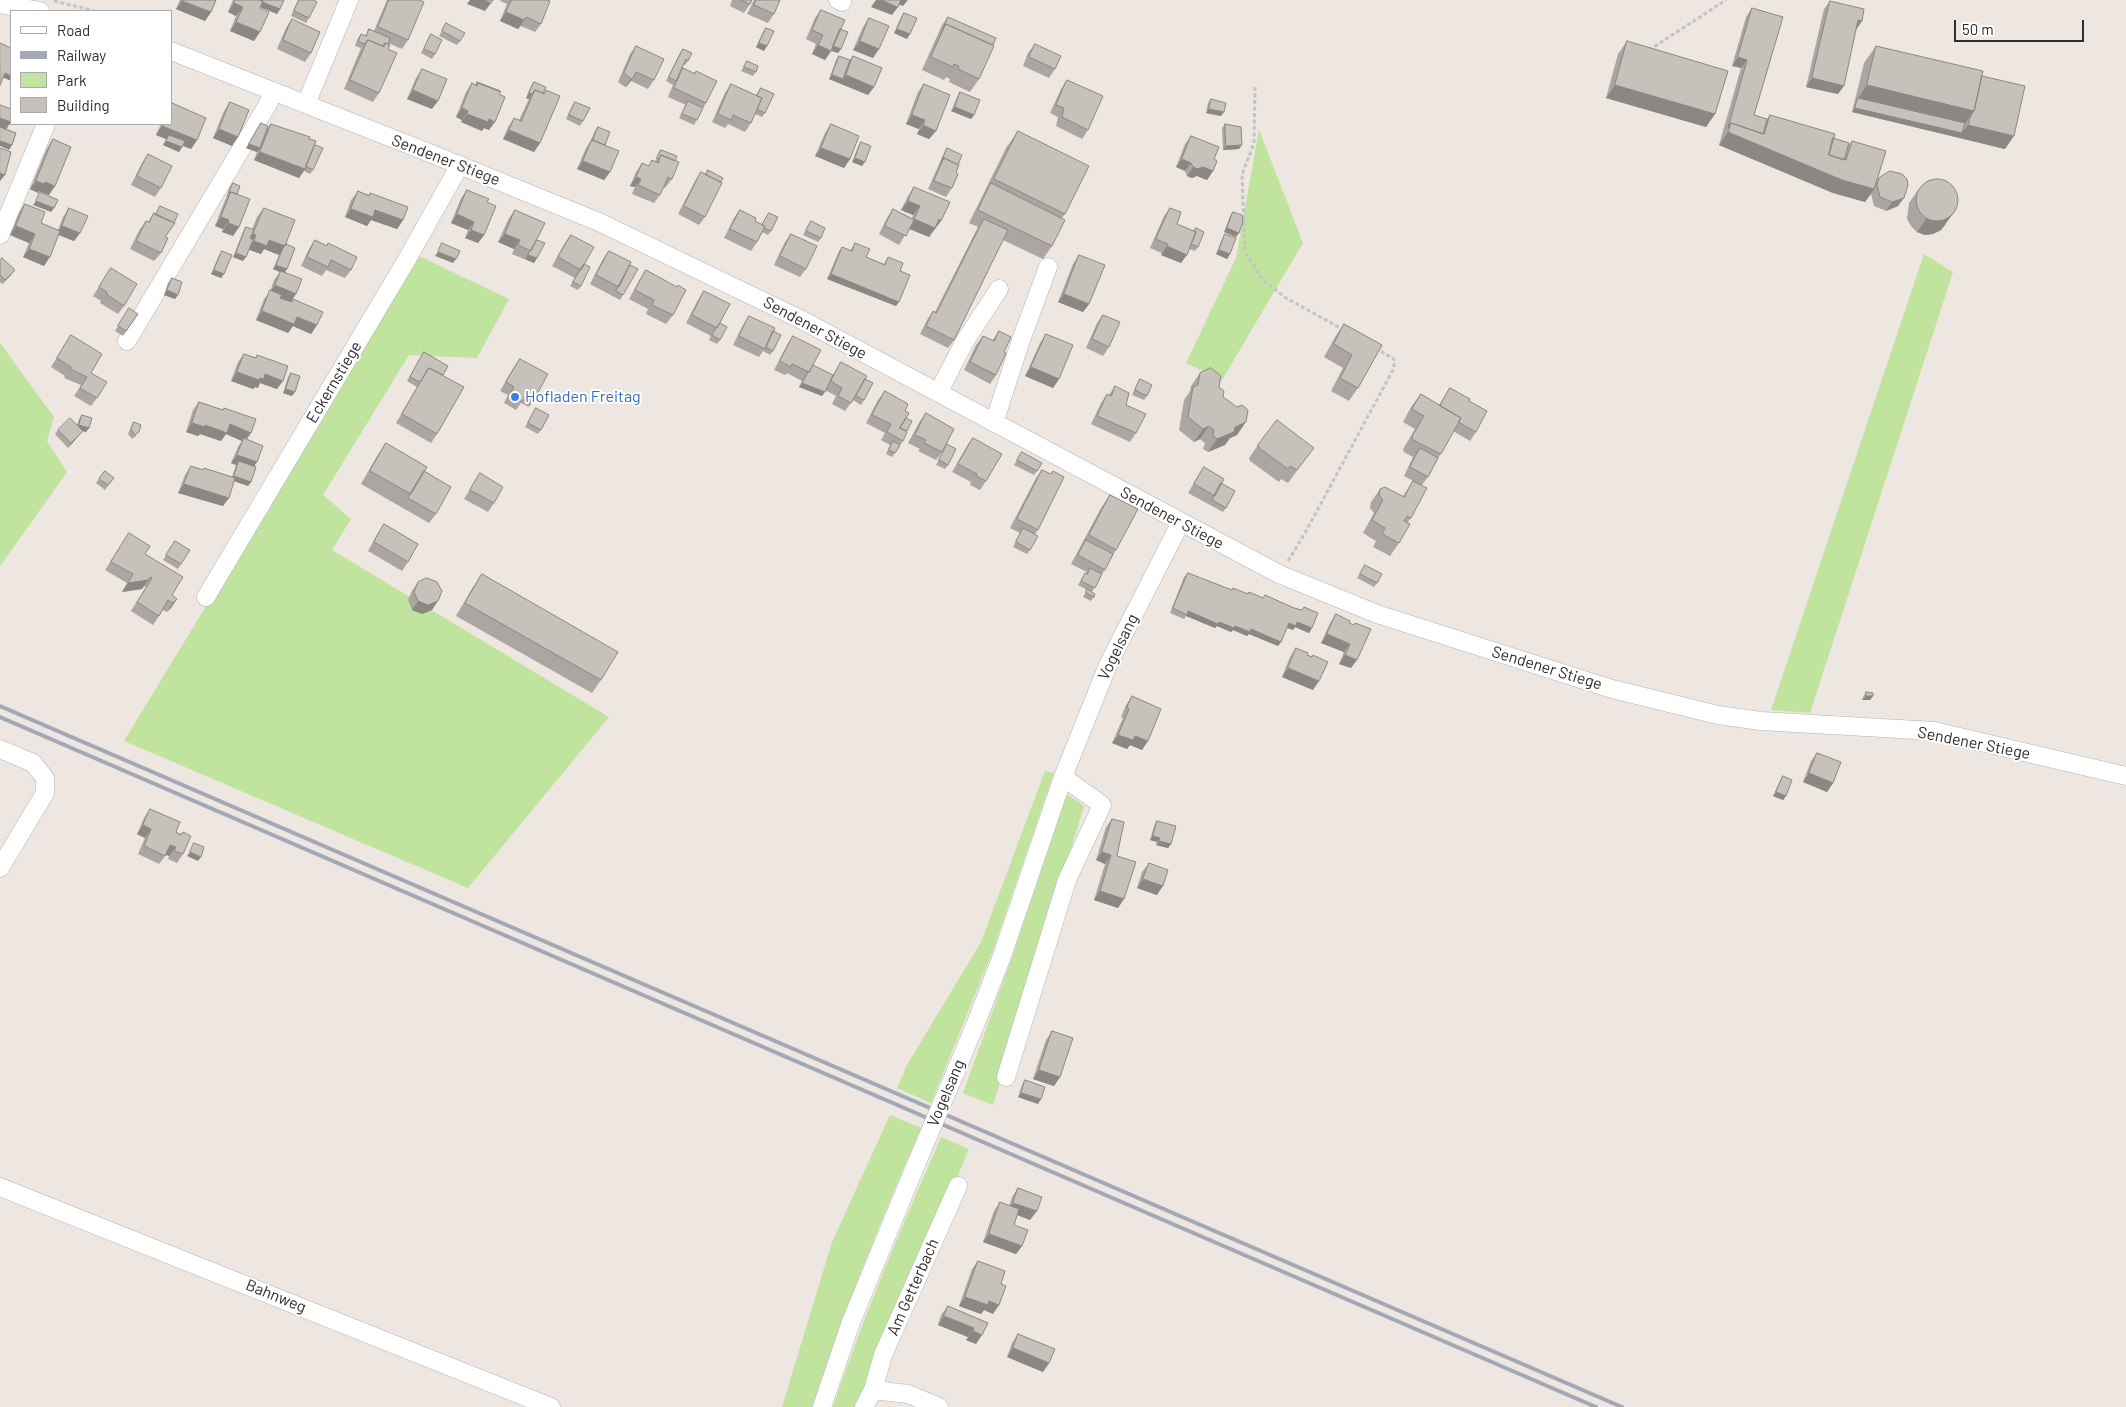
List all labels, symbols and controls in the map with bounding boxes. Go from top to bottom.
legend [10,10,172,125]
scale bar [1956,10,2086,42]
text: 50 m [1962,20,1994,38]
text: Road [57,21,90,39]
text: Railway [57,46,106,64]
text: Park [57,71,86,89]
text: Building [57,96,110,114]
street label: Sendener Stiege [389,131,503,189]
street label: Sendener Stiege [760,293,870,363]
street label: Eckernstiege [302,338,366,426]
place label: Hofladen Freitag [525,387,641,407]
marker: Hofladen Freitag [509,391,521,403]
street label: Sendener Stiege [1117,483,1227,553]
street label: Vogelsang [1094,611,1142,683]
street label: Sendener Stiege [1489,642,1605,694]
street label: Sendener Stiege [1916,723,2032,763]
street label: Vogelsang [923,1056,969,1130]
street label: Am Getterbach [883,1236,943,1338]
street label: Bahnweg [243,1275,309,1317]

